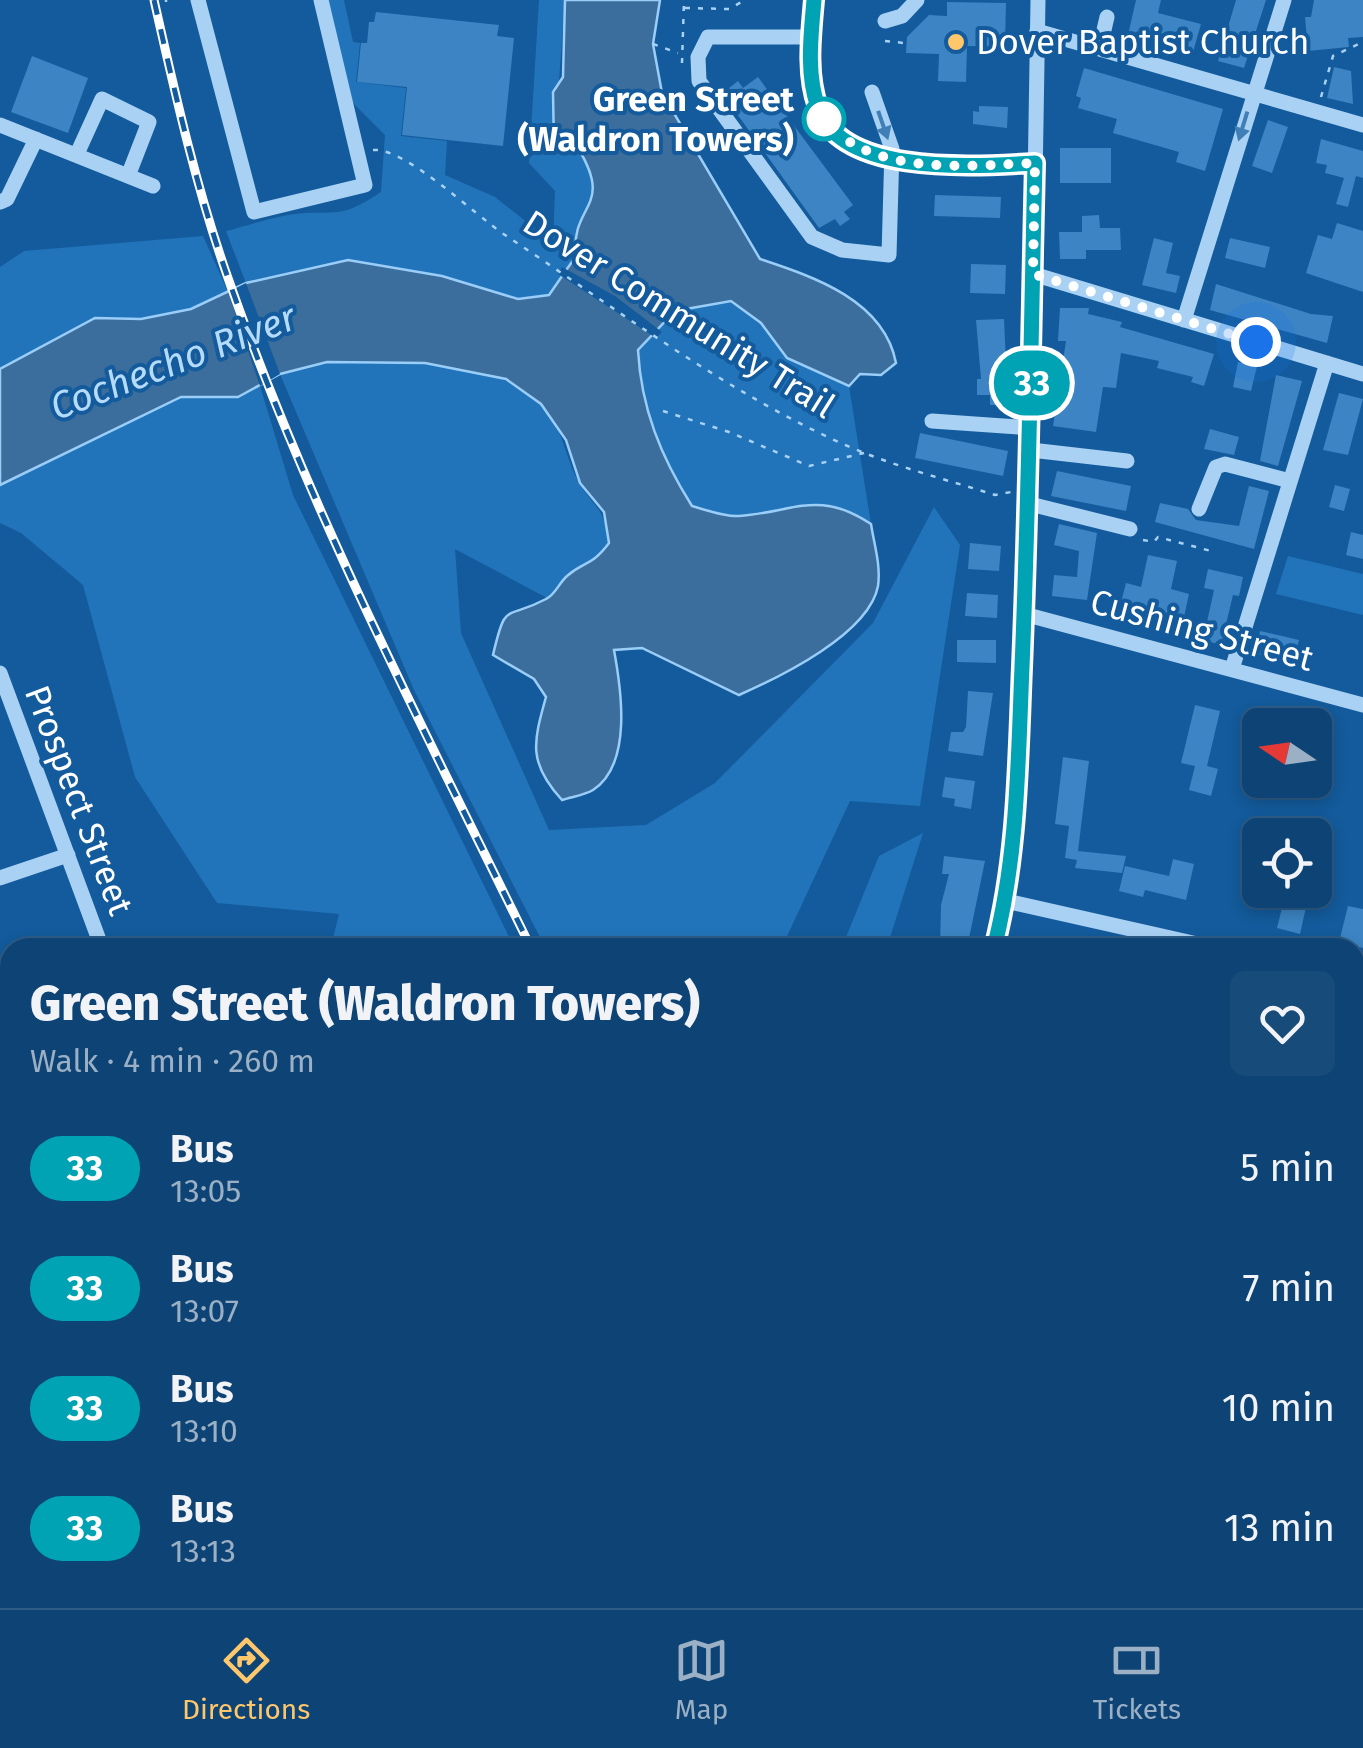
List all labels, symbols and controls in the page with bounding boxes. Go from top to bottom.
place label: Dover Baptist Church [976,21,1309,63]
marker: Dover Baptist Church [945,31,967,53]
place label: Green Street (Waldron Towers) [517,78,794,160]
marker: Green Street (Waldron Towers) [803,98,845,140]
one-way arrow [877,110,892,140]
one-way arrow [1235,111,1250,142]
street label: Dover Community Trail [516,201,842,427]
water label: Cochecho River [44,294,304,430]
your location [1231,317,1281,367]
line badge: 33 [987,350,1077,416]
text: 33 [1014,362,1050,404]
street label: Cushing Street [1086,580,1318,680]
street label: Prospect Street [16,679,142,921]
north arrow [1242,708,1332,798]
map controls [1242,708,1332,908]
button: locate [1242,818,1332,908]
button: heart [1230,971,1335,1076]
text: Green Street (Waldron Towers) [30,975,700,1033]
text: Walk · 4 min · 260 m [30,1042,315,1080]
text: Bus [170,1126,234,1172]
text: 5 min [1240,1145,1335,1191]
text: 33 [67,1147,103,1189]
text: 13:05 [170,1172,241,1210]
text: Bus [170,1246,234,1292]
text: 7 min [1243,1265,1335,1311]
text: 33 [67,1267,103,1309]
text: 13:07 [170,1292,239,1330]
text: Bus [170,1366,234,1412]
text: 10 min [1222,1385,1335,1431]
text: 33 [67,1387,103,1429]
text: 13:10 [170,1412,238,1450]
text: Bus [170,1486,234,1532]
text: 13 min [1224,1505,1335,1551]
text: 33 [67,1507,103,1549]
text: 13:13 [170,1532,236,1570]
tab: Directions [182,1633,310,1726]
tab: Map [674,1633,729,1726]
tab: Tickets [1093,1633,1181,1726]

